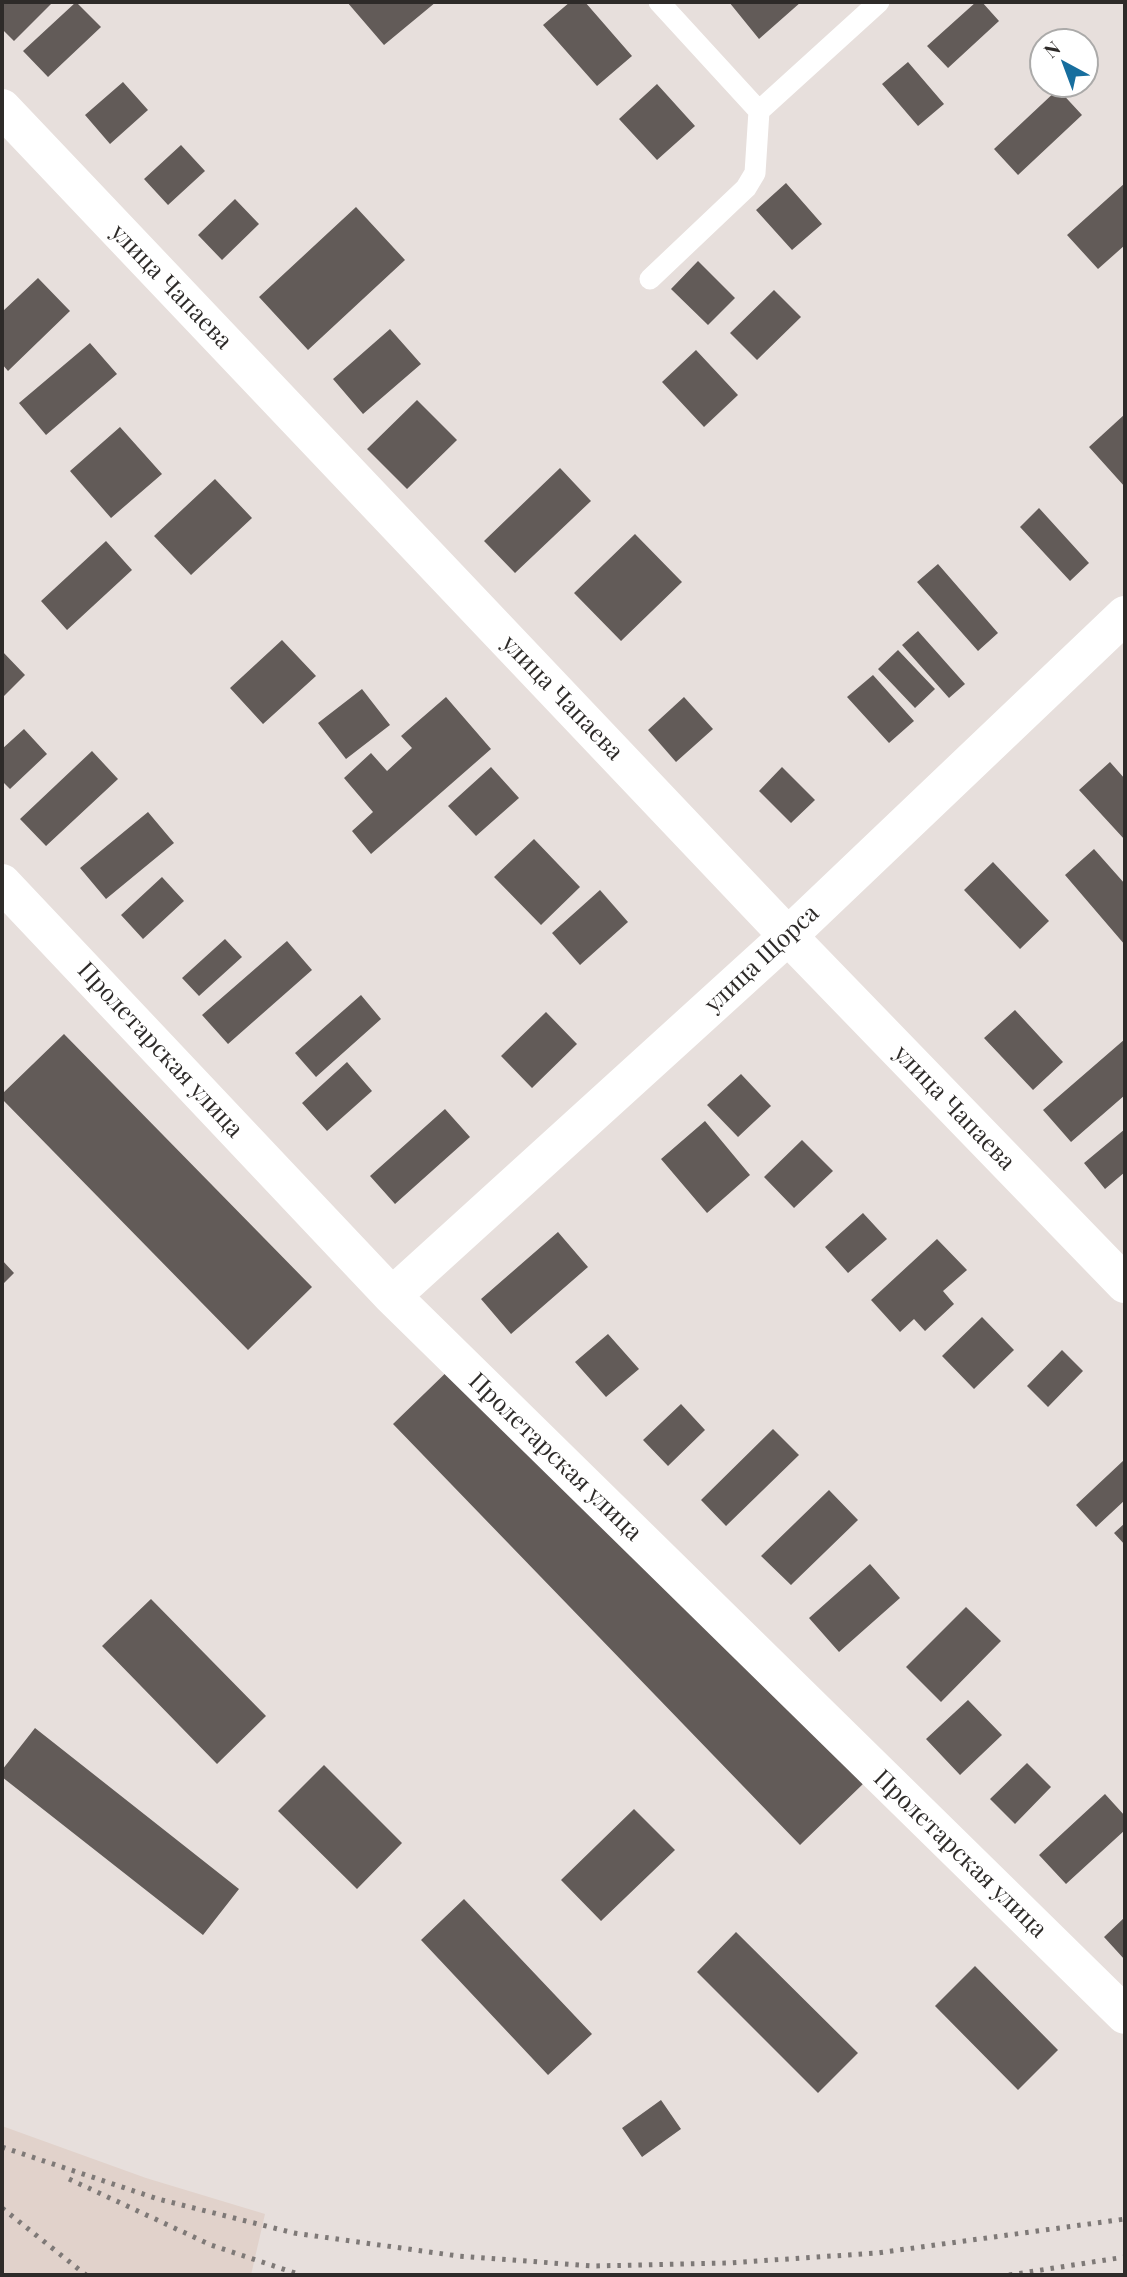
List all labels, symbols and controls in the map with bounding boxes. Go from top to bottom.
north arrow [1029,28,1099,98]
text: N [1038,34,1065,63]
street label: улица Чапаева [104,219,238,355]
street label: улица Чапаева [495,630,629,766]
street label: улица Щорса [699,899,825,1019]
street label: Пролетарская улица [71,956,249,1144]
street label: улица Чапаева [887,1040,1021,1176]
street label: Пролетарская улица [463,1367,647,1547]
street label: Пролетарская улица [868,1764,1052,1944]

